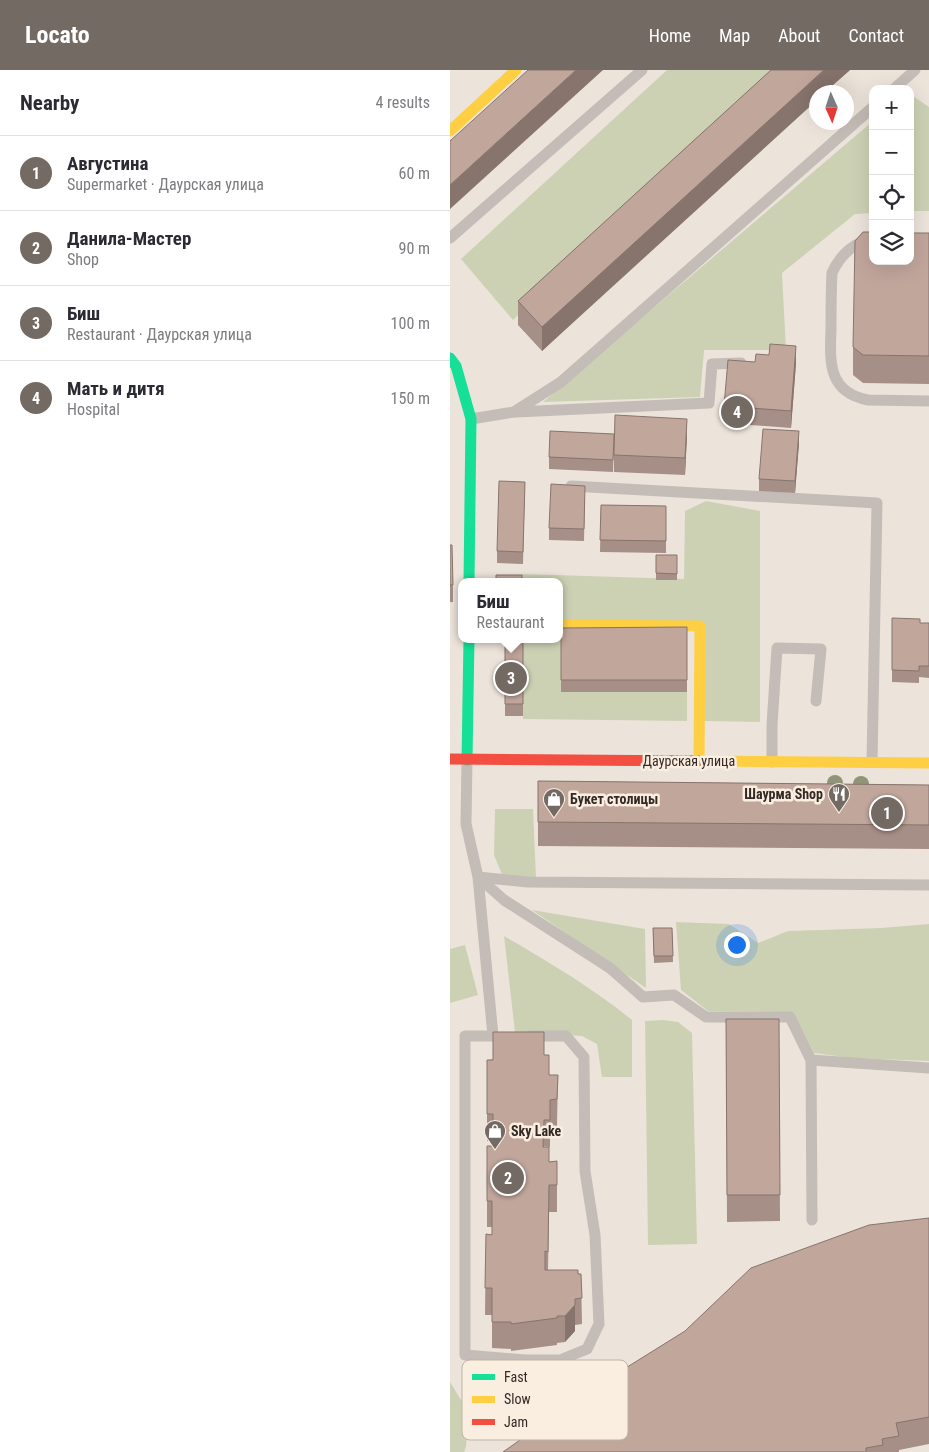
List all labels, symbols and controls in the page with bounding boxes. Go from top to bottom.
text: Locato [25,21,90,49]
text: Home [649,25,691,46]
text: Map [719,25,750,46]
text: About [778,25,820,46]
text: Contact [848,25,904,46]
north arrow [809,85,854,130]
map controls [869,85,914,265]
button: + [869,85,914,130]
text: Nearby [20,91,79,115]
text: 4 results [375,93,430,112]
button: − [869,130,914,175]
text: Августина [67,152,149,175]
text: 1 [32,164,40,183]
text: 60 m [398,164,430,183]
text: Supermarket · Даурская улица [67,175,264,194]
button: locate [869,175,914,220]
button: layers [869,220,914,265]
text: Данила-Мастер [67,227,191,250]
text: 2 [32,239,40,258]
text: 90 m [398,239,430,258]
text: Shop [67,250,99,269]
text: Биш [67,302,100,325]
text: 3 [32,314,40,333]
text: 100 m [391,314,430,333]
text: Restaurant · Даурская улица [67,325,252,344]
text: Мать и дитя [67,377,165,400]
text: 4 [32,389,40,408]
text: 150 m [391,389,430,408]
pin: 4 [721,393,753,431]
text: Hospital [67,400,120,419]
popup [458,578,563,643]
text: Биш [476,590,510,613]
text: Restaurant [476,613,545,632]
pin: 3 [495,659,527,697]
street label: Даурская улица [643,753,735,769]
restaurant icon: Шаурма Shop [827,782,851,813]
place label: Шаурма Shop [744,786,823,802]
shop icon: Букет столицы [542,787,566,818]
place label: Букет столицы [570,791,658,807]
pin: 1 [871,794,903,832]
your location [724,932,750,958]
shop icon: Sky Lake [483,1119,507,1150]
place label: Sky Lake [511,1123,562,1139]
pin: 2 [492,1159,524,1197]
legend [462,1360,628,1440]
text: Fast [504,1369,528,1385]
text: Slow [504,1391,531,1407]
text: Jam [504,1414,528,1430]

